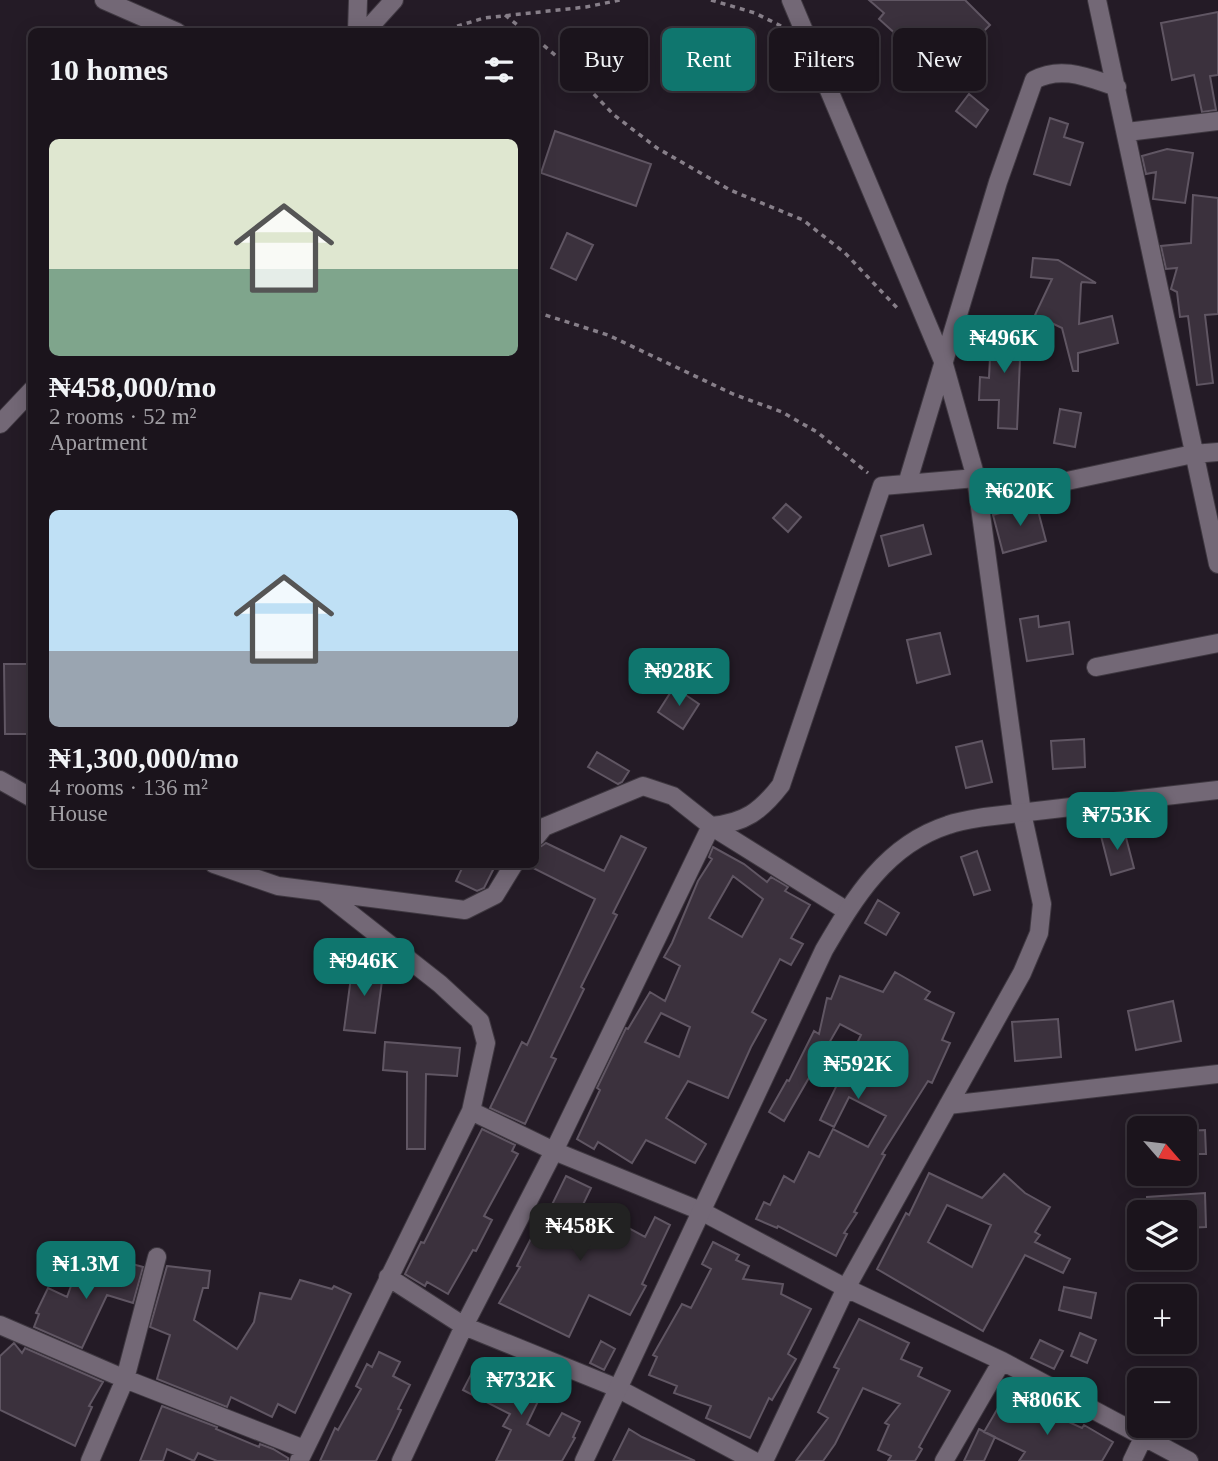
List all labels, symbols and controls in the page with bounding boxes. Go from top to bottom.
chip: Buy [560,28,648,91]
chip: Rent [662,28,755,91]
chip: Filters [769,28,879,91]
chip: New [893,28,986,91]
icon: filters [480,51,518,89]
text: 10 homes [49,53,168,86]
icon: home [221,185,347,311]
pin: ₦496K [955,316,1053,375]
text: ₦496K [970,325,1039,350]
text: ₦458,000/mo [49,370,217,403]
text: 2 rooms · 52 m² [49,404,196,429]
text: Apartment [49,430,147,455]
pin: ₦620K [971,468,1069,528]
text: ₦620K [986,478,1055,503]
icon: home [221,556,347,682]
pin: ₦928K [630,648,728,708]
text: ₦928K [645,658,714,683]
text: ₦1,300,000/mo [49,741,239,774]
text: 4 rooms · 136 m² [49,775,208,800]
pin: ₦753K [1068,792,1166,852]
text: House [49,801,108,826]
text: ₦753K [1083,802,1152,827]
pin: ₦946K [315,939,413,998]
text: ₦946K [330,948,399,973]
pin: ₦592K [809,1042,907,1101]
text: ₦592K [824,1051,893,1076]
north arrow [1127,1116,1197,1186]
map controls [1127,1116,1197,1438]
button: layers [1127,1200,1197,1270]
pin: ₦458K [531,1204,629,1263]
text: ₦458K [546,1213,615,1238]
pin: ₦1.3M [37,1242,135,1301]
text: ₦1.3M [52,1251,120,1276]
button: + [1127,1284,1197,1354]
pin: ₦732K [472,1358,570,1417]
text: ₦732K [487,1367,556,1392]
button: − [1127,1368,1197,1438]
pin: ₦806K [998,1378,1096,1437]
text: ₦806K [1013,1387,1082,1412]

